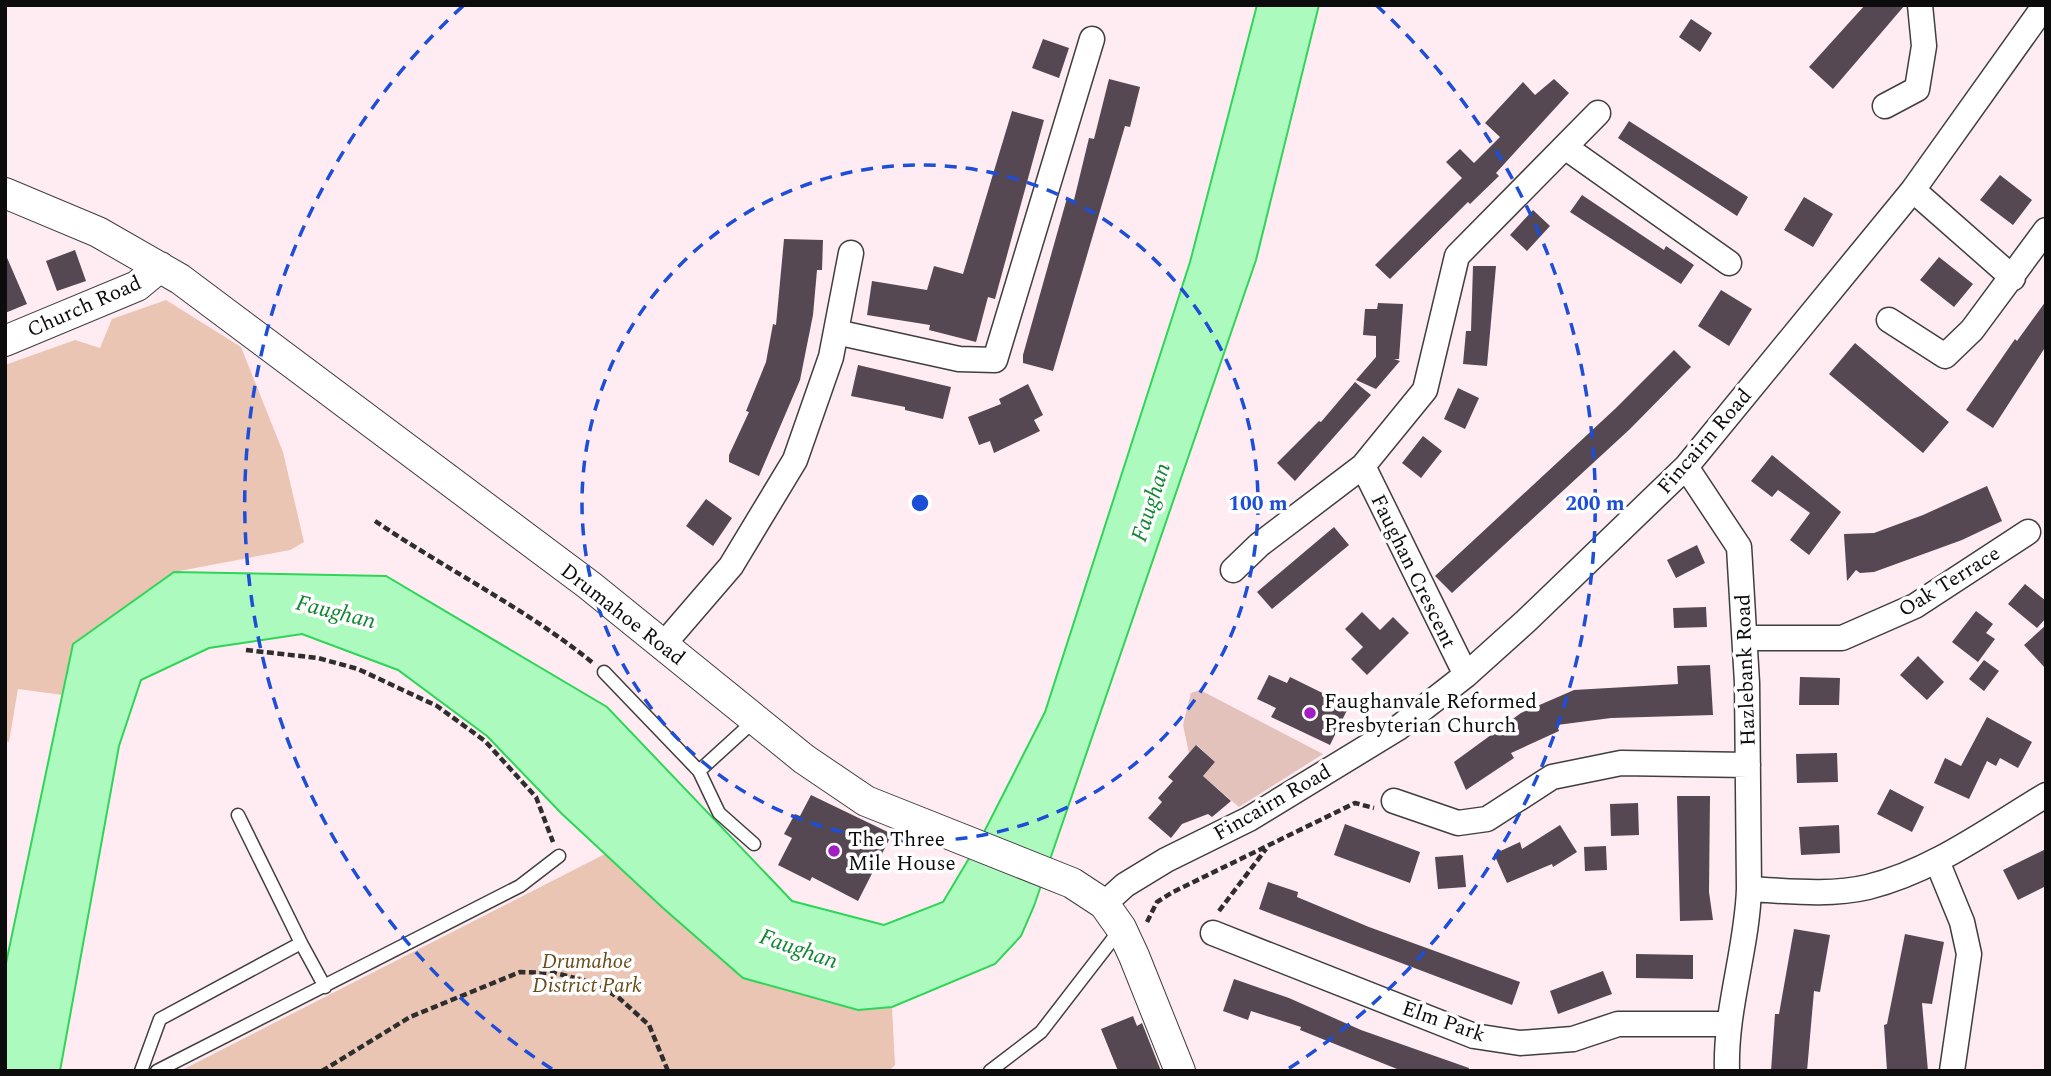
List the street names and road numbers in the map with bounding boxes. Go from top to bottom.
street label: Church Road [22,267,147,346]
street label: Fincairn Road [1650,382,1760,502]
street label: Faughan Crescent [1362,489,1464,654]
street label: Oak Terrace [1892,538,2007,626]
street label: Drumahoe Road [553,556,692,674]
street label: Hazlebank Road [1727,593,1765,746]
street label: Fincairn Road [1208,756,1337,850]
street label: Elm Park [1398,993,1490,1051]

